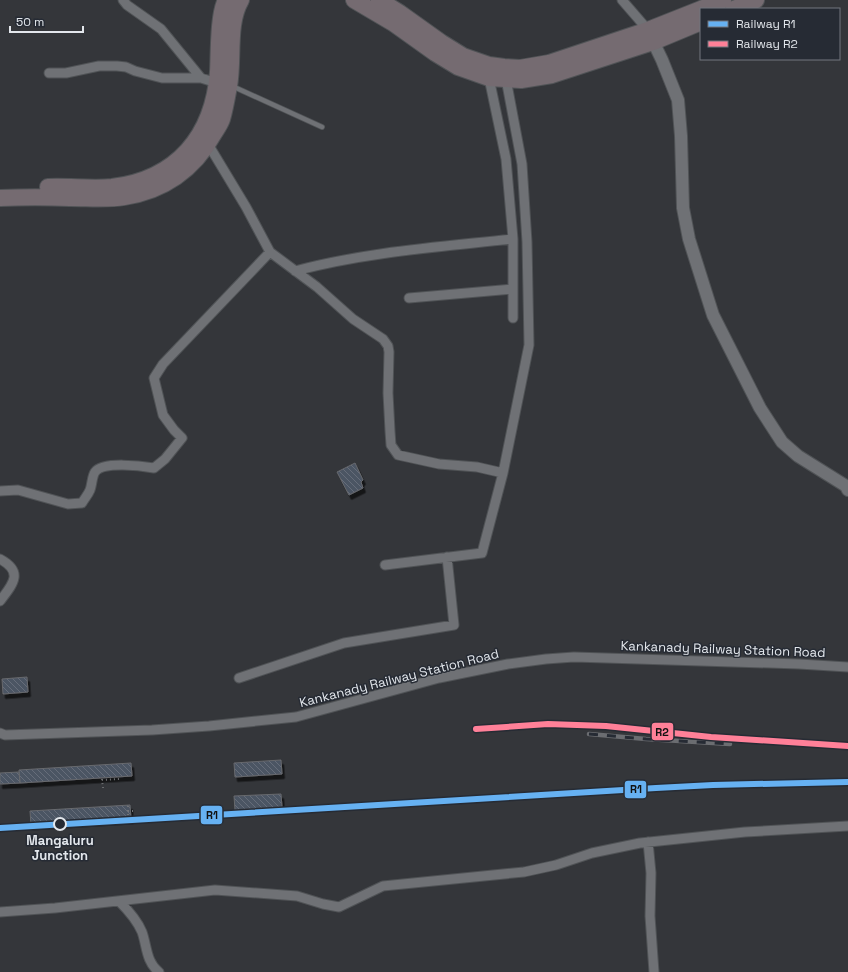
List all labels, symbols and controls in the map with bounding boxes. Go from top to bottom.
scale bar [10,8,83,34]
legend [700,8,840,60]
text: 50 m [16,14,44,30]
text: Railway R1 [736,16,796,32]
text: Railway R2 [736,36,798,52]
street label: Kankanady Railway Station Road [620,637,826,661]
street label: Kankanady Railway Station Road [297,645,501,711]
line badge: R2 [651,722,674,741]
text: R2 [655,725,669,739]
line badge: R1 [624,780,647,799]
text: R1 [630,782,642,796]
line badge: R1 [200,805,223,825]
text: R1 [206,808,218,822]
marker: Mangaluru Junction [53,817,67,831]
place label: Mangaluru Junction [26,832,94,864]

